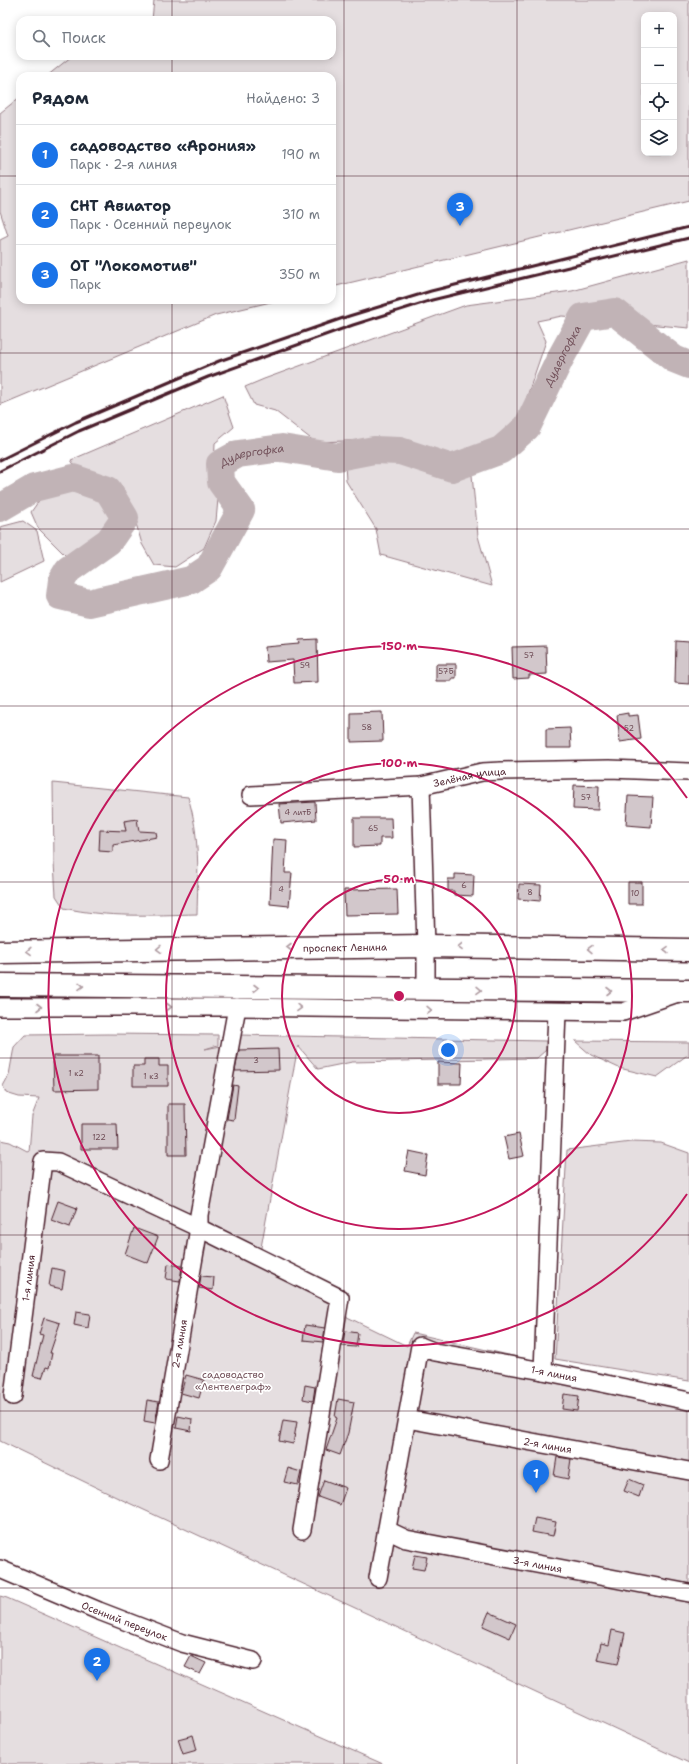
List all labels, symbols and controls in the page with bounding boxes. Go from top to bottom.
map controls [641,12,677,156]
button: + [641,12,677,48]
search box [16,16,336,60]
icon: search [30,27,52,49]
text: Поиск [62,28,106,48]
button: − [641,48,677,84]
button: locate [641,84,677,120]
text: Рядом [32,87,89,109]
text: Найдено: 3 [246,90,320,107]
button: layers [641,120,677,156]
text: садоводство «Арония» [70,136,256,156]
text: 1 [42,146,48,163]
text: 190 m [281,146,320,163]
text: Парк · 2-я линия [70,156,177,173]
pin: 3 [447,193,473,226]
text: СНТ Авиатор [70,196,171,216]
text: 2 [40,206,50,223]
text: 310 m [282,206,320,223]
text: Парк · Осенний переулок [70,216,232,233]
text: ОТ "Локомотив" [70,256,197,276]
text: 3 [40,266,50,283]
text: 350 m [279,266,320,283]
text: Парк [70,276,101,293]
water label: Дудергофка [540,322,585,389]
water label: Дудергофка [216,440,285,471]
text: 150 m [381,638,417,654]
house number: 57 [524,650,534,661]
house number: 59 [300,660,310,671]
house number: 57Б [438,666,454,677]
house number: 58 [362,722,372,733]
house number: 52 [624,723,634,734]
text: 100 m [381,755,418,771]
street label: Зелёная улица [432,764,507,789]
house number: 57 [581,792,591,803]
house number: 4 литБ [285,807,311,818]
house number: 65 [368,823,378,834]
text: 50 m [384,871,415,887]
house number: 6 [461,880,467,891]
house number: 4 [278,884,284,895]
house number: 8 [527,887,533,898]
house number: 10 [631,888,639,899]
street label: проспект Ленина [303,940,388,954]
one-way arrow [286,943,292,951]
one-way arrow [457,943,463,951]
one-way arrow [156,945,162,954]
one-way arrow [587,945,593,953]
one-way arrow [663,946,669,954]
one-way arrow [26,947,32,955]
one-way arrow [78,982,84,990]
one-way arrow [253,984,259,992]
one-way arrow [476,986,482,994]
one-way arrow [606,987,612,995]
centre of rings [392,989,406,1003]
one-way arrow [36,1003,42,1011]
one-way arrow [166,1003,172,1011]
one-way arrow [296,1004,302,1012]
one-way arrow [426,1006,432,1015]
your location [438,1040,458,1060]
house number: 3 [253,1055,259,1066]
house number: 1 к2 [68,1068,84,1079]
house number: 1 к3 [143,1071,159,1082]
house number: 122 [92,1132,106,1143]
street label: 1-я линия [19,1254,37,1302]
street label: 2-я линия [168,1318,190,1369]
street label: 1-я линия [530,1363,578,1384]
park label: садоводство «Лентелеграф» [195,1368,271,1393]
street label: 2-я линия [522,1434,573,1456]
pin: 1 [523,1460,549,1493]
street label: 3-я линия [512,1553,563,1575]
street label: Осенний переулок [80,1598,170,1644]
pin: 2 [84,1648,110,1681]

